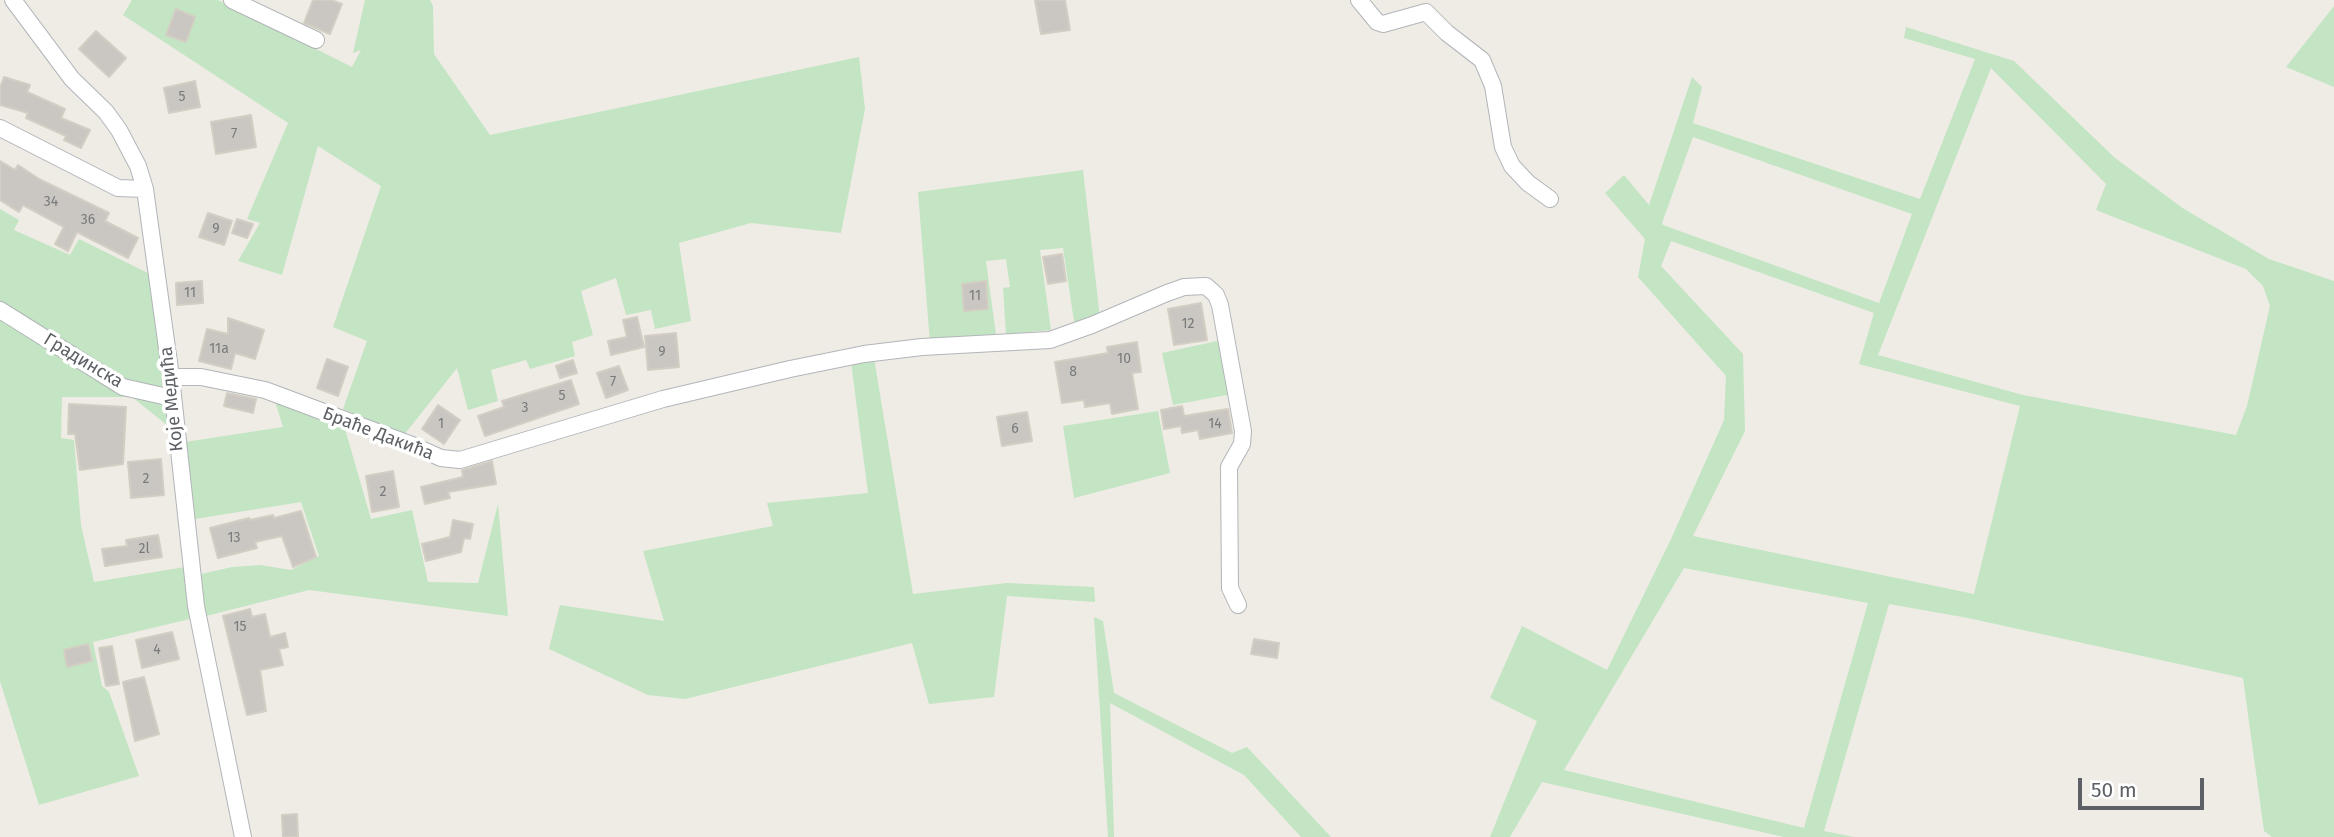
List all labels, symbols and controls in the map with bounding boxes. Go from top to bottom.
house number: 5 [178,89,186,105]
house number: 7 [231,126,237,142]
house number: 34 [44,194,58,210]
house number: 36 [81,212,95,228]
house number: 9 [212,221,220,237]
house number: 11 [184,285,196,301]
house number: 11 [969,288,981,304]
house number: 12 [1182,316,1194,332]
street label: Градинска [40,329,126,393]
house number: 11a [209,341,229,357]
house number: 9 [658,344,666,360]
street label: Које Медића [156,345,188,453]
house number: 10 [1117,351,1131,367]
house number: 8 [1069,364,1077,380]
house number: 7 [610,374,616,390]
house number: 5 [558,388,566,404]
house number: 3 [522,400,528,416]
street label: Браће Дакића [319,403,437,465]
house number: 1 [438,416,444,432]
house number: 14 [1208,416,1222,432]
house number: 6 [1011,421,1019,437]
house number: 2 [143,471,149,487]
house number: 2 [380,484,386,500]
house number: 13 [227,530,241,546]
house number: 2l [138,541,150,557]
house number: 15 [233,619,247,635]
house number: 4 [153,642,161,658]
scale bar [2082,764,2208,808]
text: 50 m [2091,777,2137,803]

